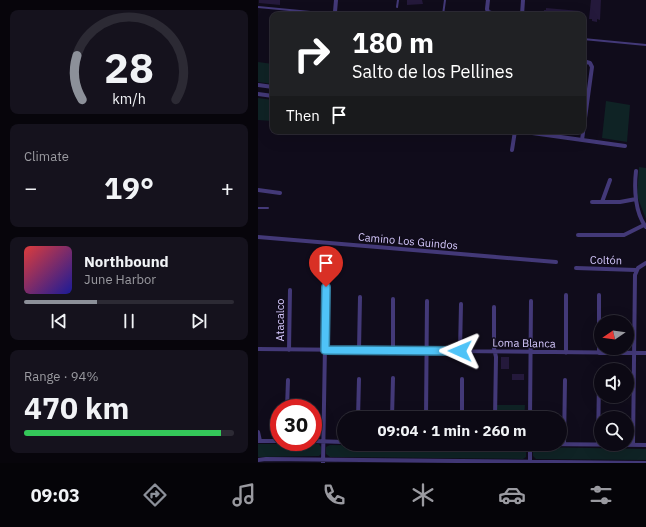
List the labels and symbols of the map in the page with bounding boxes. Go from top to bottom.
street label: Camino Los Guindos [357,230,459,252]
pin [309,246,343,287]
street label: Coltón [590,253,622,267]
street label: Atacalco [273,299,287,341]
north arrow [594,315,634,355]
position arrow [439,330,481,372]
street label: Loma Blanca [492,335,556,351]
speed limit sign: 30 [270,399,322,451]

